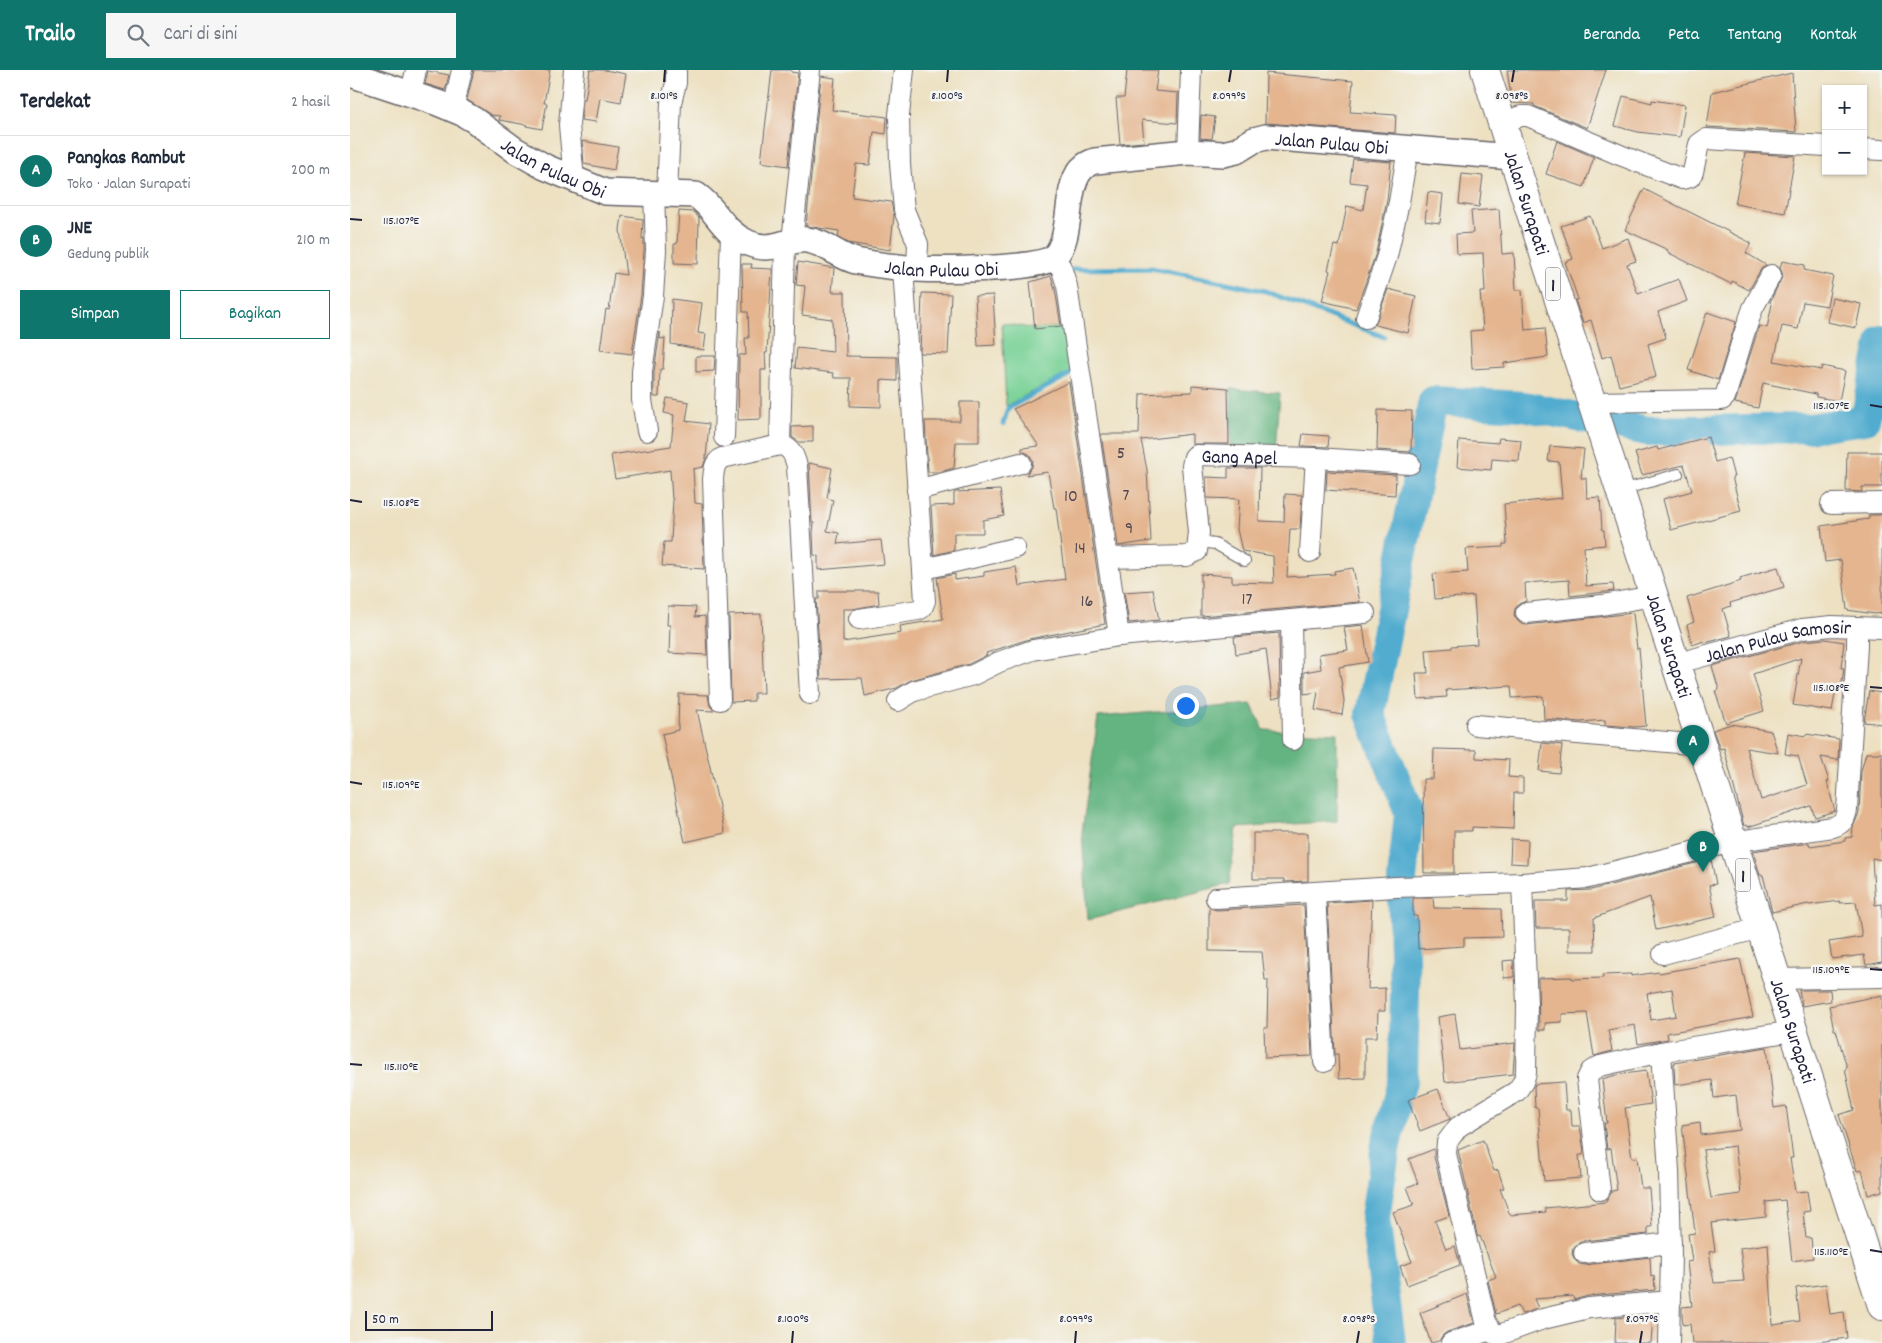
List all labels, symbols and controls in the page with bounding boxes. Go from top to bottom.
search box [106,13,456,58]
text: Trailo [25,18,76,52]
icon: search [124,21,152,49]
text: Cari di sini [164,22,237,49]
text: Beranda [1583,23,1640,48]
text: Peta [1668,23,1699,48]
text: Tentang [1727,23,1782,48]
text: Kontak [1810,23,1857,48]
map controls [1822,85,1867,175]
button: + [1822,85,1867,130]
text: Terdekat [20,88,91,118]
text: 8.101°S [650,88,678,105]
text: 8.100°S [931,88,963,105]
text: 8.099°S [1212,88,1246,105]
text: 8.098°S [1496,88,1528,105]
text: 2 hasil [291,91,330,114]
street label: Jalan Pulau Obi [1274,127,1389,164]
button: − [1822,130,1867,175]
street label: Jalan Pulau Obi [494,133,610,208]
text: Pangkas Rambut [67,146,185,173]
street label: Jalan Surapati [1495,147,1555,260]
text: A [32,159,40,182]
text: 200 m [291,159,330,182]
text: Toko · Jalan Surapati [67,173,191,196]
text: 115.107°E [383,213,419,230]
text: JNE [67,216,92,243]
text: B [32,229,40,252]
text: 210 m [296,229,330,252]
text: Gedung publik [67,243,149,266]
street label: Jalan Pulau Obi [883,255,1000,286]
road number: 1 [1546,268,1560,300]
button: Simpan [20,290,170,339]
button: Bagikan [180,290,330,339]
text: 115.107°E [1813,398,1849,415]
house number: 5 [1117,442,1125,467]
street label: Gang Apel [1201,444,1278,474]
house number: 7 [1123,484,1130,509]
house number: 10 [1064,485,1078,510]
text: 115.108°E [383,495,420,512]
house number: 9 [1125,517,1133,542]
house number: 14 [1074,537,1086,562]
house number: 17 [1242,588,1253,613]
house number: 16 [1081,590,1093,615]
street label: Jalan Surapati [1637,590,1697,702]
street label: Jalan Pulau Samosir [1702,615,1852,672]
text: 115.108°E [1813,680,1850,697]
your location [1173,693,1199,719]
pin: A [1677,725,1709,766]
text: 115.109°E [383,777,420,794]
pin: B [1687,831,1719,872]
road number: 1 [1736,858,1750,892]
text: 115.109°E [1813,962,1850,979]
street label: Jalan Surapati [1761,976,1821,1088]
text: 115.110°E [384,1059,418,1076]
text: 115.110°E [1814,1244,1848,1261]
scale bar [365,1308,492,1331]
text: 50 m [372,1310,399,1330]
text: 8.100°S [777,1311,809,1328]
text: 8.099°S [1059,1311,1093,1328]
text: 8.098°S [1343,1311,1375,1328]
text: 8.097°S [1626,1311,1658,1328]

